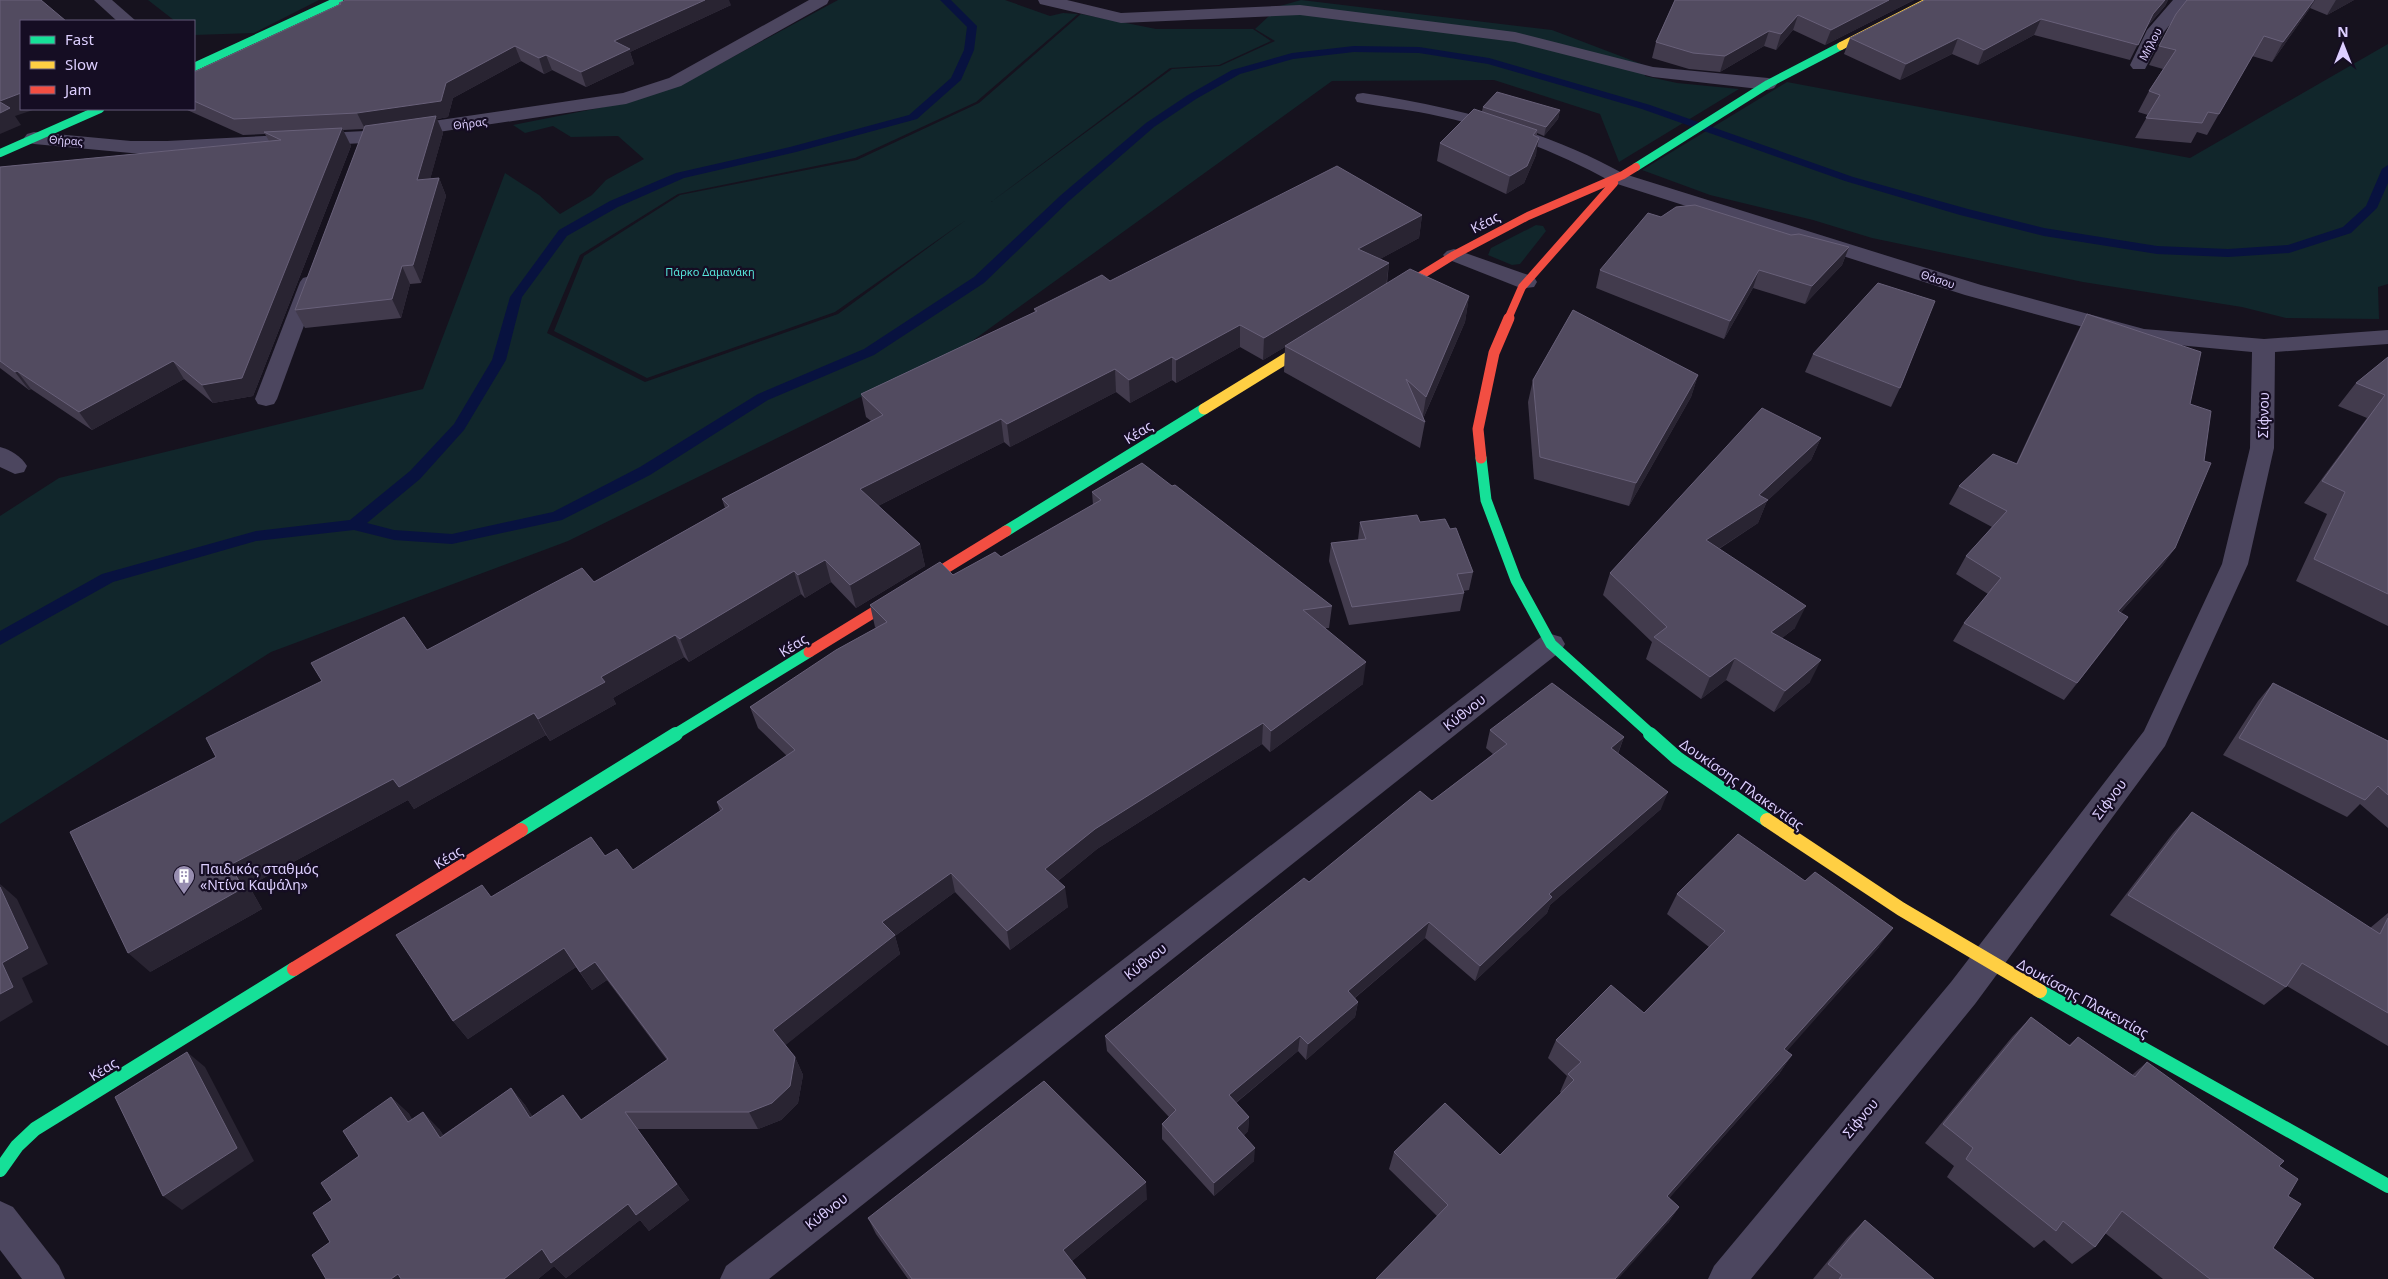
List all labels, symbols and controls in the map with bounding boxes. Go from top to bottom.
legend [20,20,195,110]
north arrow [2318,20,2368,70]
text: N [2337,22,2349,41]
street label: Μήλου [2135,25,2165,63]
text: Fast [65,29,94,49]
text: Slow [65,54,98,74]
text: Jam [63,79,92,99]
street label: Θήρας [452,113,488,133]
street label: Θήρας [49,131,83,149]
street label: Κέας [1467,206,1503,238]
park label: Πάρκο Δαμανάκη [665,264,755,279]
street label: Θάσου [1919,266,1957,292]
street label: Σίφνου [2253,392,2273,438]
street label: Κέας [1120,416,1156,448]
street label: Κέας [775,629,811,661]
street label: Κύθνου [1439,689,1489,735]
street label: Δουκίσσης Πλακεντίας [1676,734,1808,834]
street label: Σίφνου [2088,775,2130,823]
street label: Κέας [430,841,466,873]
place label: Παιδικός σταθμός «Ντίνα Καψάλη» [200,859,319,894]
building icon: Παιδικός σταθμός «Ντίνα Καψάλη» [172,864,196,895]
street label: Κύθνου [1120,938,1170,984]
street label: Δουκίσσης Πλακεντίας [2014,954,2152,1042]
street label: Κέας [85,1053,121,1085]
street label: Σίφνου [1838,1094,1882,1142]
street label: Κύθνου [801,1188,851,1234]

